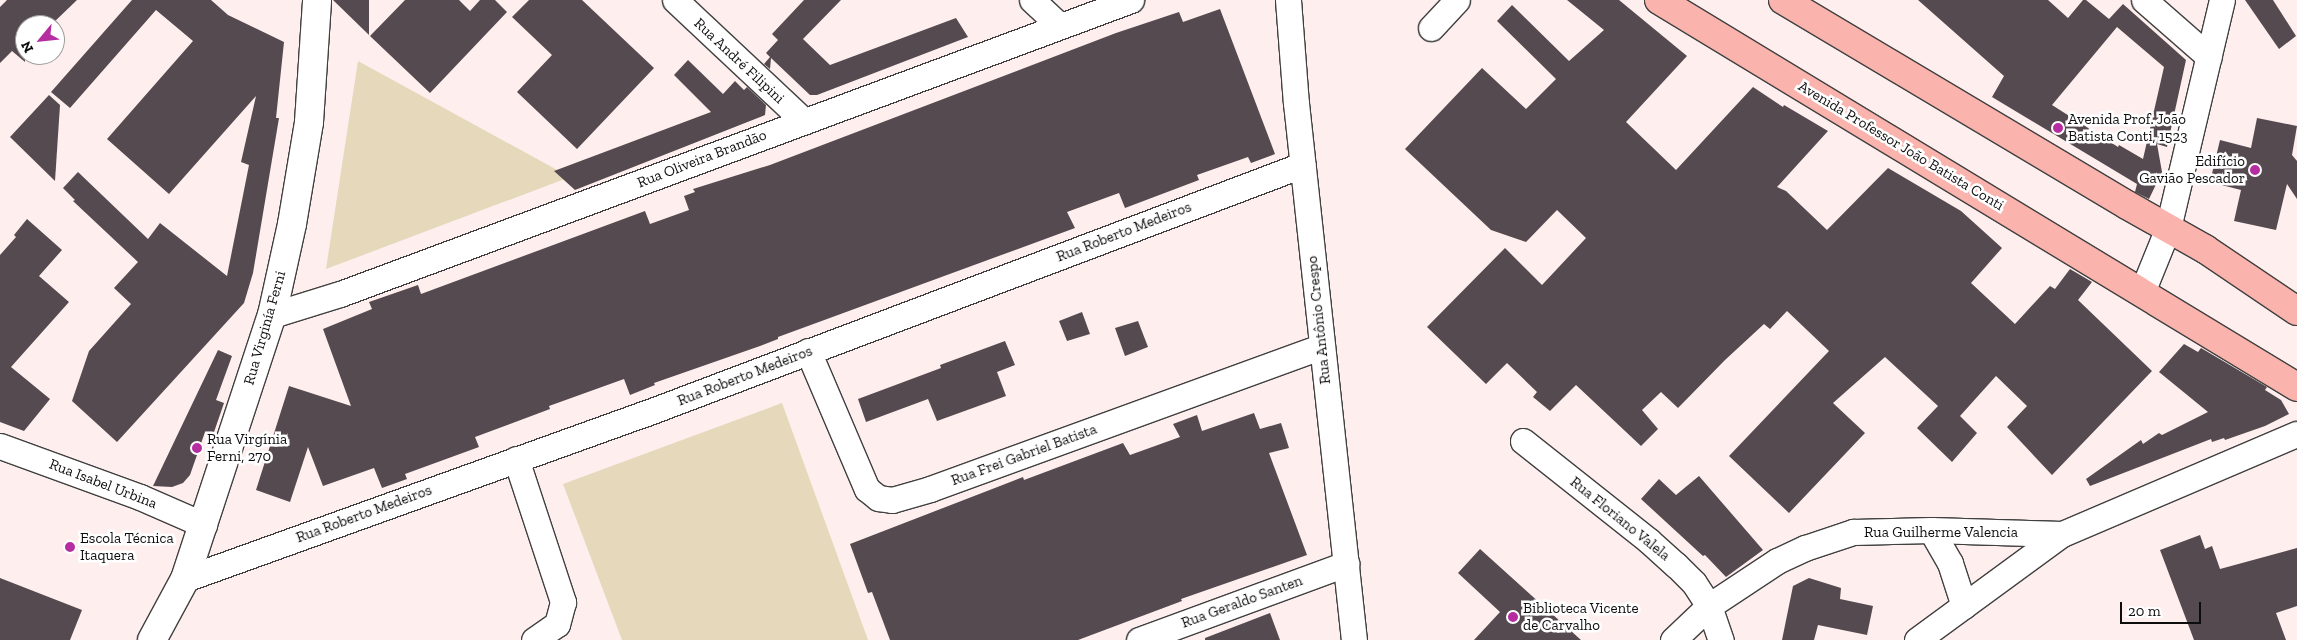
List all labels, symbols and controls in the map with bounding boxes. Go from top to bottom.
street label: Rua André Filipini [690,14,788,108]
north arrow [15,15,65,65]
text: N [17,38,37,56]
street label: Avenida Professor João Batista Conti [1795,77,2007,215]
place label: Avenida Prof. João Batista Conti, 1523 [2068,110,2188,145]
marker: Avenida Prof. João Batista Conti, 1523 [2052,122,2064,134]
street label: Rua Oliveira Brandão [635,126,769,192]
place label: Edifício Gavião Pescador [2139,152,2245,187]
marker: Edifício Gavião Pescador [2249,164,2261,176]
street label: Rua Roberto Medeiros [1054,198,1194,266]
street label: Rua Antônio Crespo [1303,255,1335,385]
street label: Rua Virginía Ferni [240,269,290,387]
street label: Rua Roberto Medeiros [675,342,815,410]
street label: Rua Frei Gabriel Batista [949,420,1099,490]
place label: Rua Virgínia Ferni, 270 [207,430,288,465]
marker: Rua Virgínia Ferni, 270 [191,442,203,454]
street label: Rua Isabel Urbina [47,455,159,513]
street label: Rua Floriano Valela [1566,473,1674,565]
street label: Rua Roberto Medeiros [294,481,434,547]
street label: Rua Guilherme Valencia [1864,524,2018,542]
place label: Escola Técnica Itaquera [80,529,174,564]
marker: Escola Técnica Itaquera [64,541,76,553]
street label: Rua Geraldo Santen [1179,572,1305,632]
scale bar [2122,592,2203,624]
place label: Biblioteca Vicente de Carvalho [1523,599,1639,634]
text: 20 m [2128,602,2161,620]
marker: Biblioteca Vicente de Carvalho [1507,611,1519,623]

